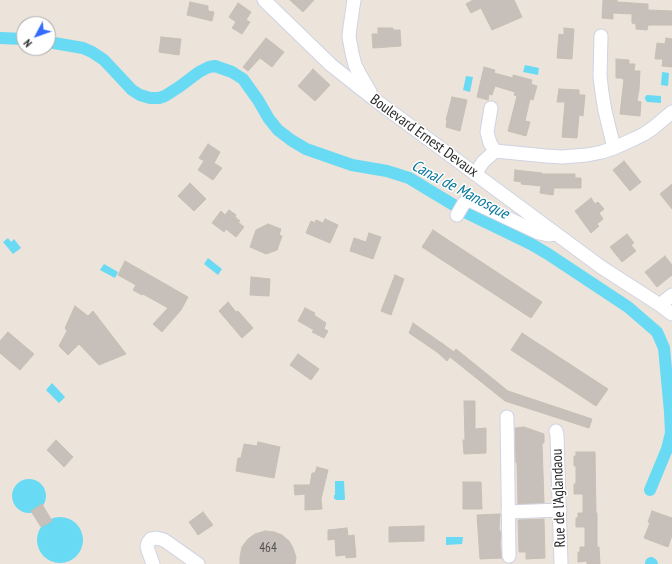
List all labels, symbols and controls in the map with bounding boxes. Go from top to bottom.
north arrow [16,16,56,56]
text: N [20,36,35,50]
street label: Boulevard Ernest Devaux [366,91,482,181]
water label: Canal de Manosque [408,156,512,224]
street label: Rue de l'Aglandaou [548,448,570,548]
house number: 464 [259,540,277,556]

